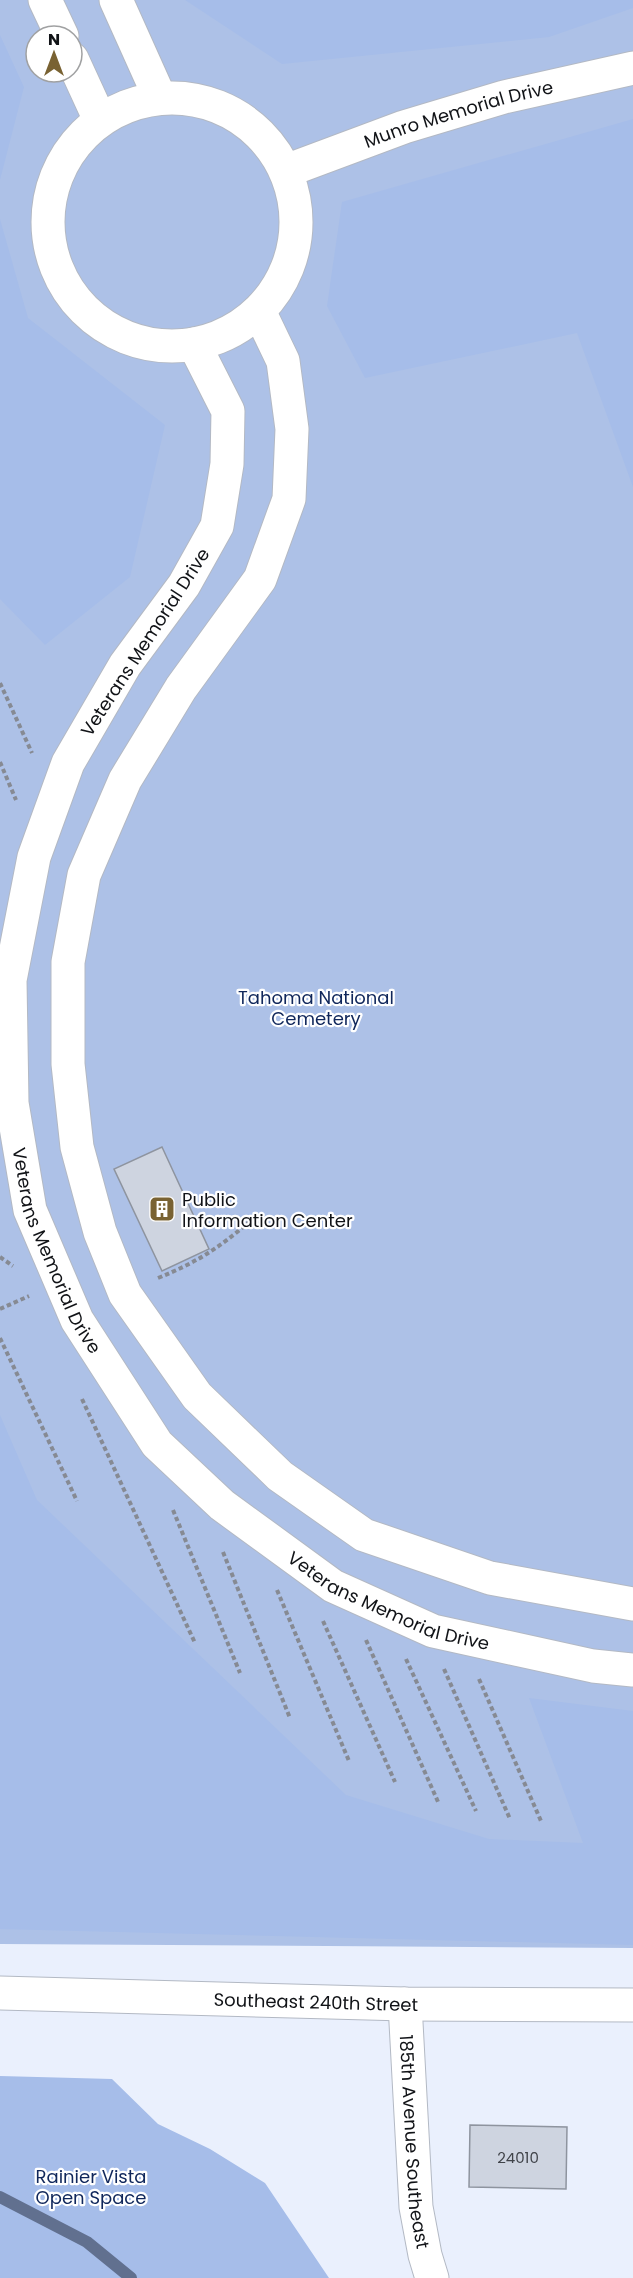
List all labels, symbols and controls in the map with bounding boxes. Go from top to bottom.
north arrow [24,24,84,84]
text: N [48,28,60,51]
street label: Munro Memorial Drive [360,74,555,153]
street label: Veterans Memorial Drive [75,543,215,741]
park label: Tahoma National Cemetery [238,985,394,1031]
street label: Veterans Memorial Drive [7,1146,108,1358]
place label: Public Information Center [182,1187,353,1233]
building icon: Public Information Center [147,1194,177,1224]
street label: Veterans Memorial Drive [283,1545,492,1656]
street label: Southeast 240th Street [213,1986,418,2017]
street label: 185th Avenue Southeast [394,2034,436,2251]
house number: 24010 [497,2147,539,2168]
park label: Rainier Vista Open Space [36,2164,146,2210]

